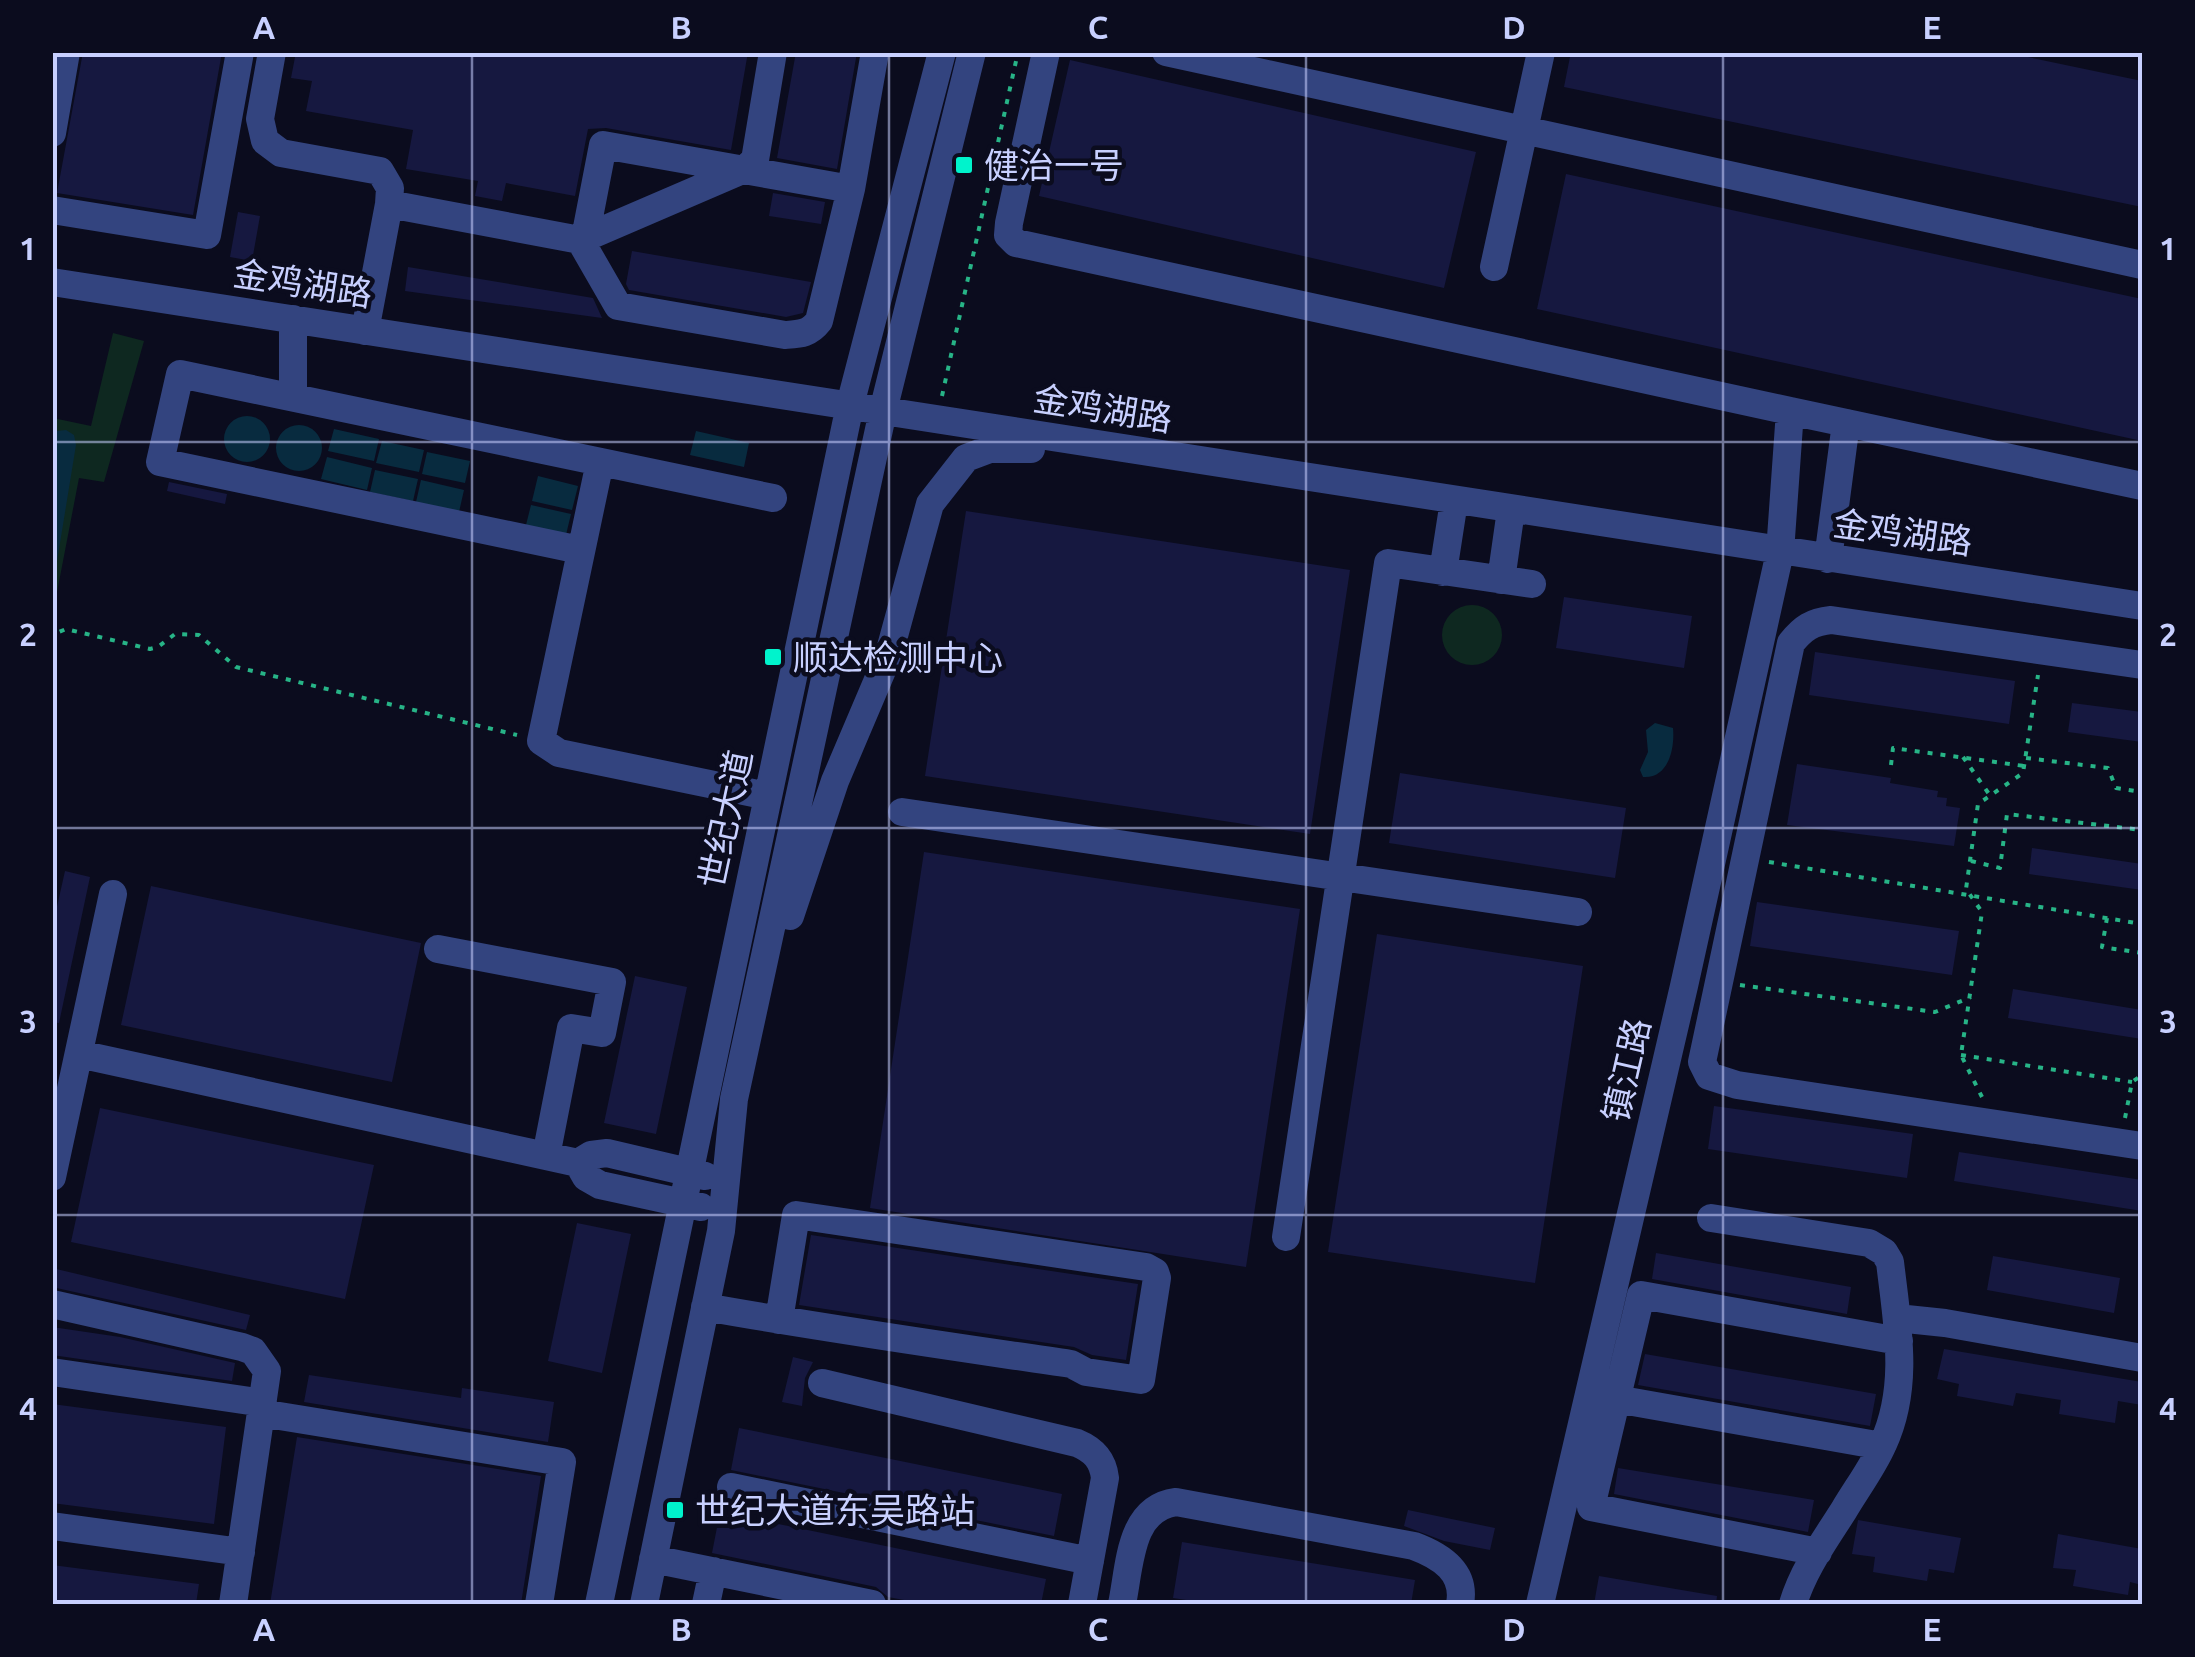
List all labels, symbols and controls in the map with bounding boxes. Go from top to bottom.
text: A [253,9,276,45]
text: B [670,9,692,45]
text: C [1088,9,1108,45]
text: D [1502,9,1526,45]
text: E [1922,9,1942,45]
place label: 健治一号 [984,145,1124,185]
marker: 健治一号 [953,154,975,176]
text: 1 [19,230,37,266]
text: 1 [2159,230,2177,266]
street label: 金鸡湖路 [231,252,375,314]
street label: 金鸡湖路 [1031,377,1175,439]
street label: 金鸡湖路 [1831,502,1975,562]
text: 2 [19,616,37,652]
text: 2 [2159,616,2177,652]
place label: 顺达检测中心 [793,637,1003,677]
marker: 顺达检测中心 [762,646,784,668]
street label: 世纪大道 [691,746,759,892]
text: 3 [19,1003,37,1039]
text: 3 [2159,1003,2177,1039]
street label: 镇江路 [1595,1014,1657,1126]
text: 4 [19,1390,37,1426]
text: 4 [2159,1390,2177,1426]
place label: 世纪大道东吴路站 [695,1490,975,1530]
marker: 世纪大道东吴路站 [664,1499,686,1521]
text: A [253,1611,276,1647]
text: B [670,1611,692,1647]
text: C [1088,1611,1108,1647]
text: D [1502,1611,1526,1647]
text: E [1922,1611,1942,1647]

